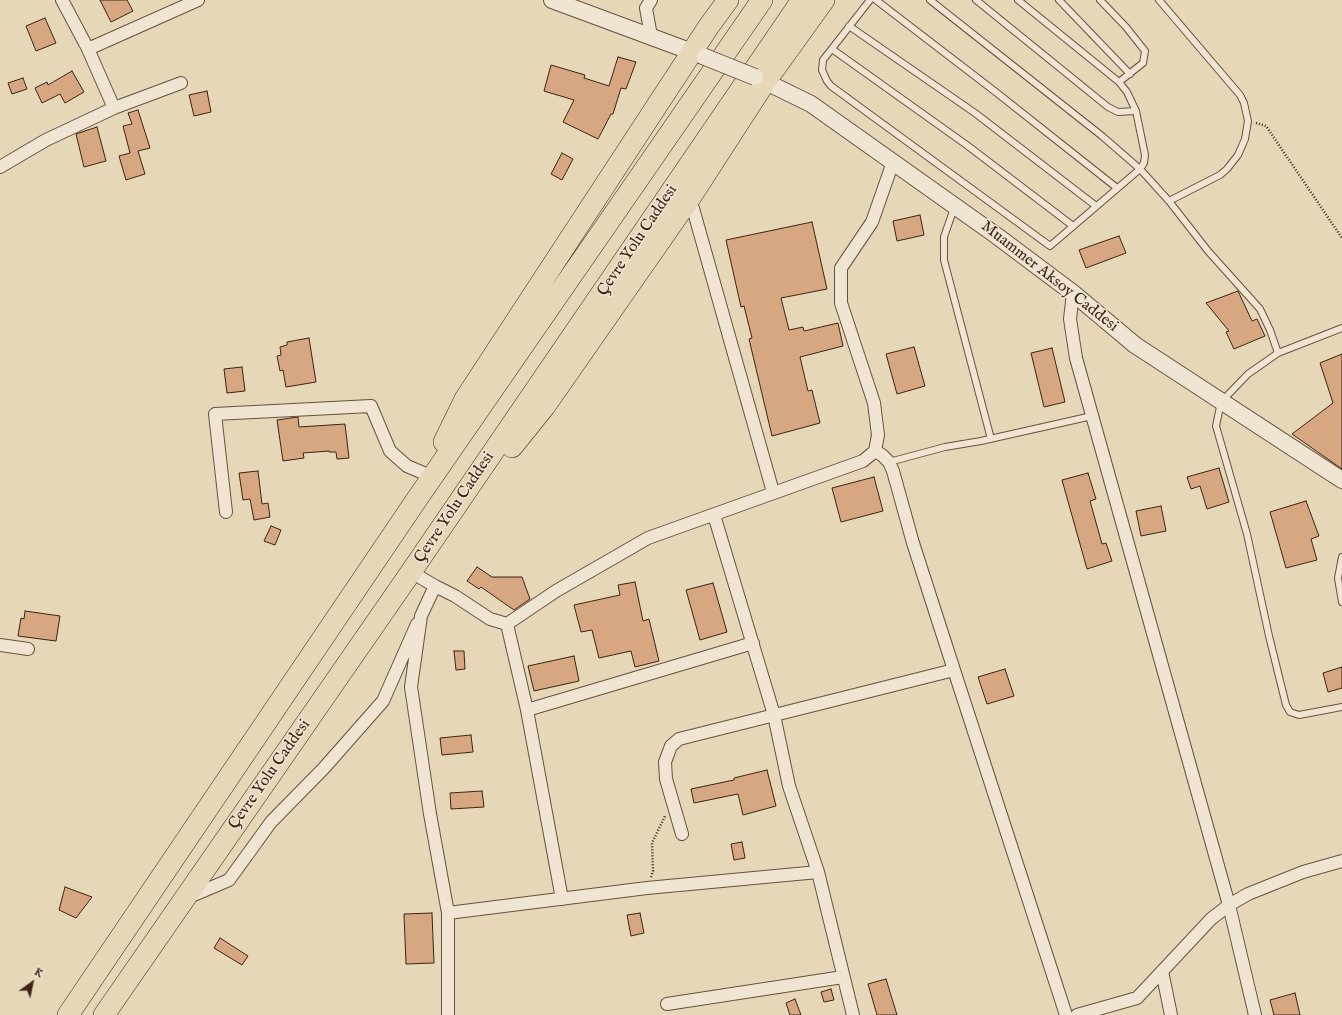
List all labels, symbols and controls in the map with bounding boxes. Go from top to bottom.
street label: Çevre Yolu Caddesi [594,182,682,300]
street label: Muammer Aksoy Caddesi [977,217,1121,337]
street label: Çevre Yolu Caddesi [411,449,499,567]
street label: Çevre Yolu Caddesi [225,716,315,834]
north arrow [12,963,52,1003]
text: K [31,965,46,981]

